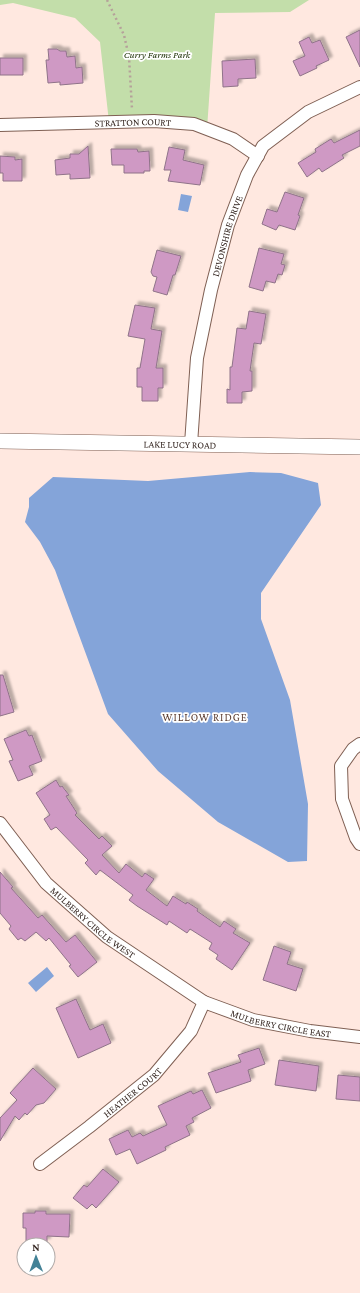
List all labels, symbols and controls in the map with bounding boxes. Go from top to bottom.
park label: Curry Farms Park [124,49,191,60]
street label: STRATTON COURT [95,116,172,129]
street label: DEVONSHIRE DRIVE [210,193,245,278]
street label: LAKE LUCY ROAD [144,438,217,451]
district label: WILLOW RIDGE [162,711,248,723]
street label: MULBERRY CIRCLE WEST [48,885,138,961]
street label: MULBERRY CIRCLE EAST [229,1007,332,1040]
street label: HEATHER COURT [101,1065,164,1119]
north arrow [16,1237,56,1277]
text: N [32,1241,40,1253]

